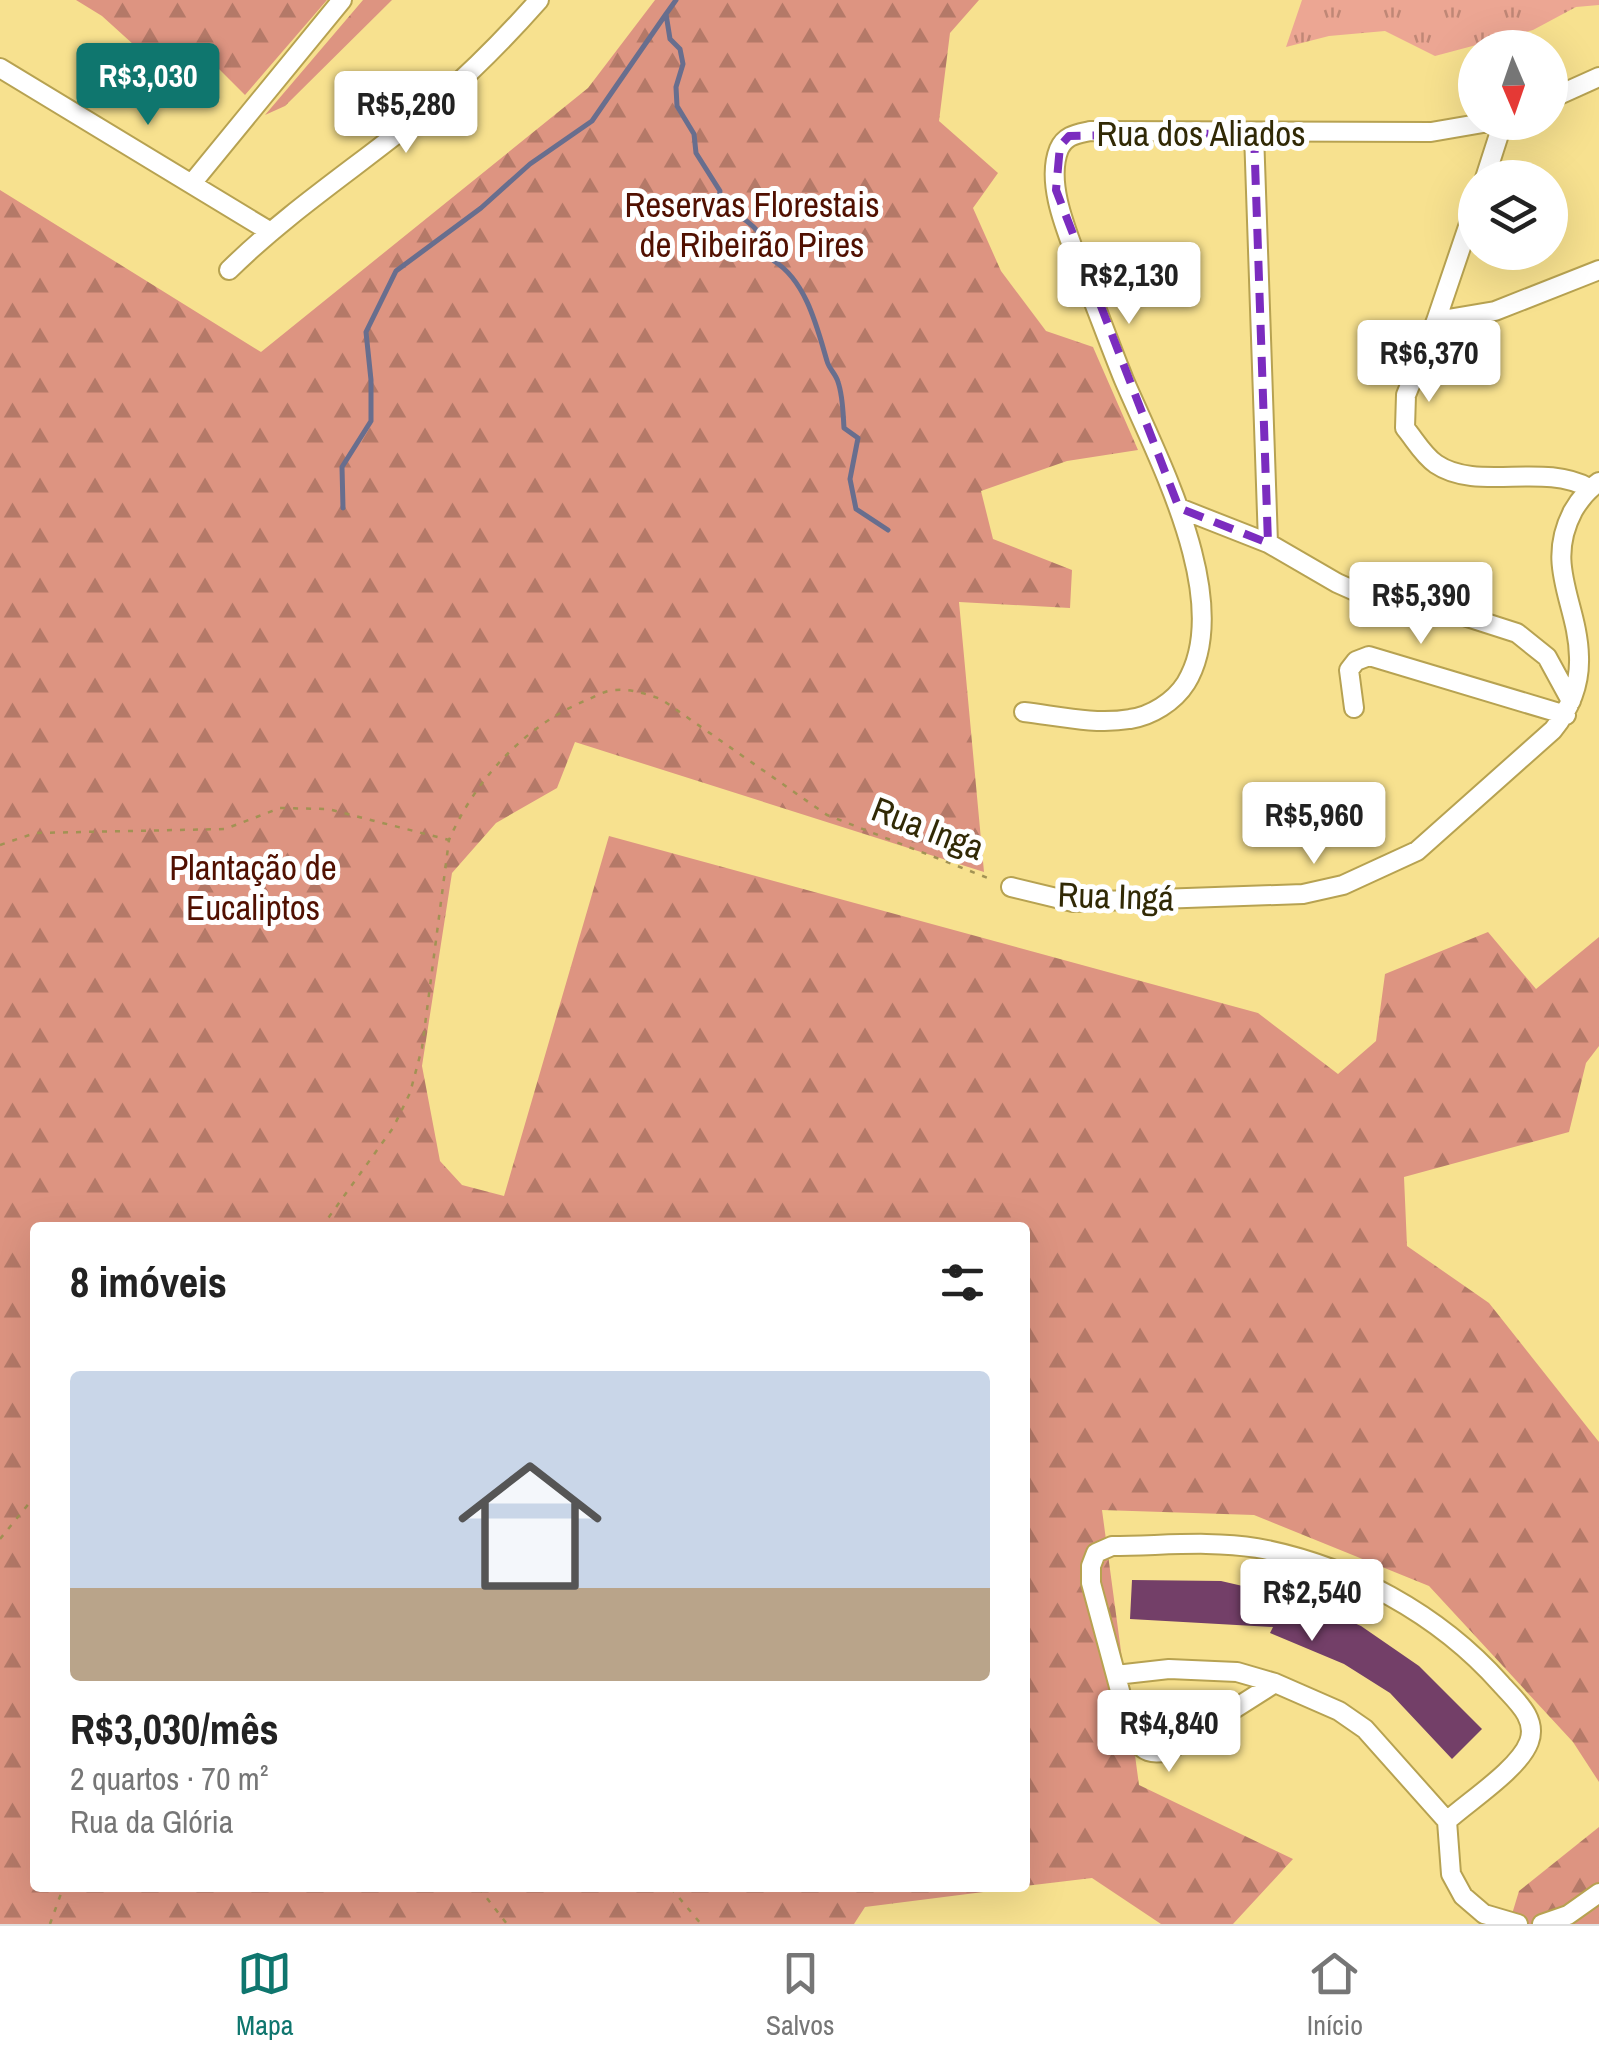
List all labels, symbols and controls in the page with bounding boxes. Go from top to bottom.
north arrow [1458,30,1568,140]
map controls [1458,30,1568,270]
pin: R$3,030 [56,43,240,128]
text: R$3,030 [98,54,198,97]
pin: R$5,280 [314,71,498,156]
text: R$5,280 [356,82,456,125]
street label: Rua dos Aliados [1096,110,1306,157]
button: layers [1458,160,1568,270]
park label: Reservas Florestais de Ribeirão Pires [624,181,880,268]
pin: R$2,130 [1037,242,1221,327]
text: R$2,130 [1079,253,1179,296]
pin: R$6,370 [1337,320,1521,405]
text: R$6,370 [1379,331,1479,374]
pin: R$5,390 [1329,562,1513,647]
text: R$5,390 [1371,573,1471,616]
pin: R$5,960 [1222,782,1406,867]
street label: Rua Inga [865,785,991,871]
text: R$5,960 [1264,793,1364,836]
park label: Plantação de Eucaliptos [169,844,337,931]
street label: Rua Ingá [1057,870,1175,922]
text: 8 imóveis [70,1254,227,1310]
icon: filters [935,1255,990,1310]
icon: home [440,1436,620,1616]
pin: R$2,540 [1220,1559,1404,1644]
text: R$2,540 [1262,1570,1362,1613]
pin: R$4,840 [1077,1690,1261,1775]
text: R$3,030/mês [70,1701,279,1757]
text: R$4,840 [1119,1701,1219,1744]
text: 2 quartos · 70 m² [70,1757,268,1800]
text: Rua da Glória [70,1800,233,1843]
tab: Mapa [236,1946,294,2044]
tab: Salvos [766,1946,835,2044]
tab: Início [1307,1946,1363,2044]

